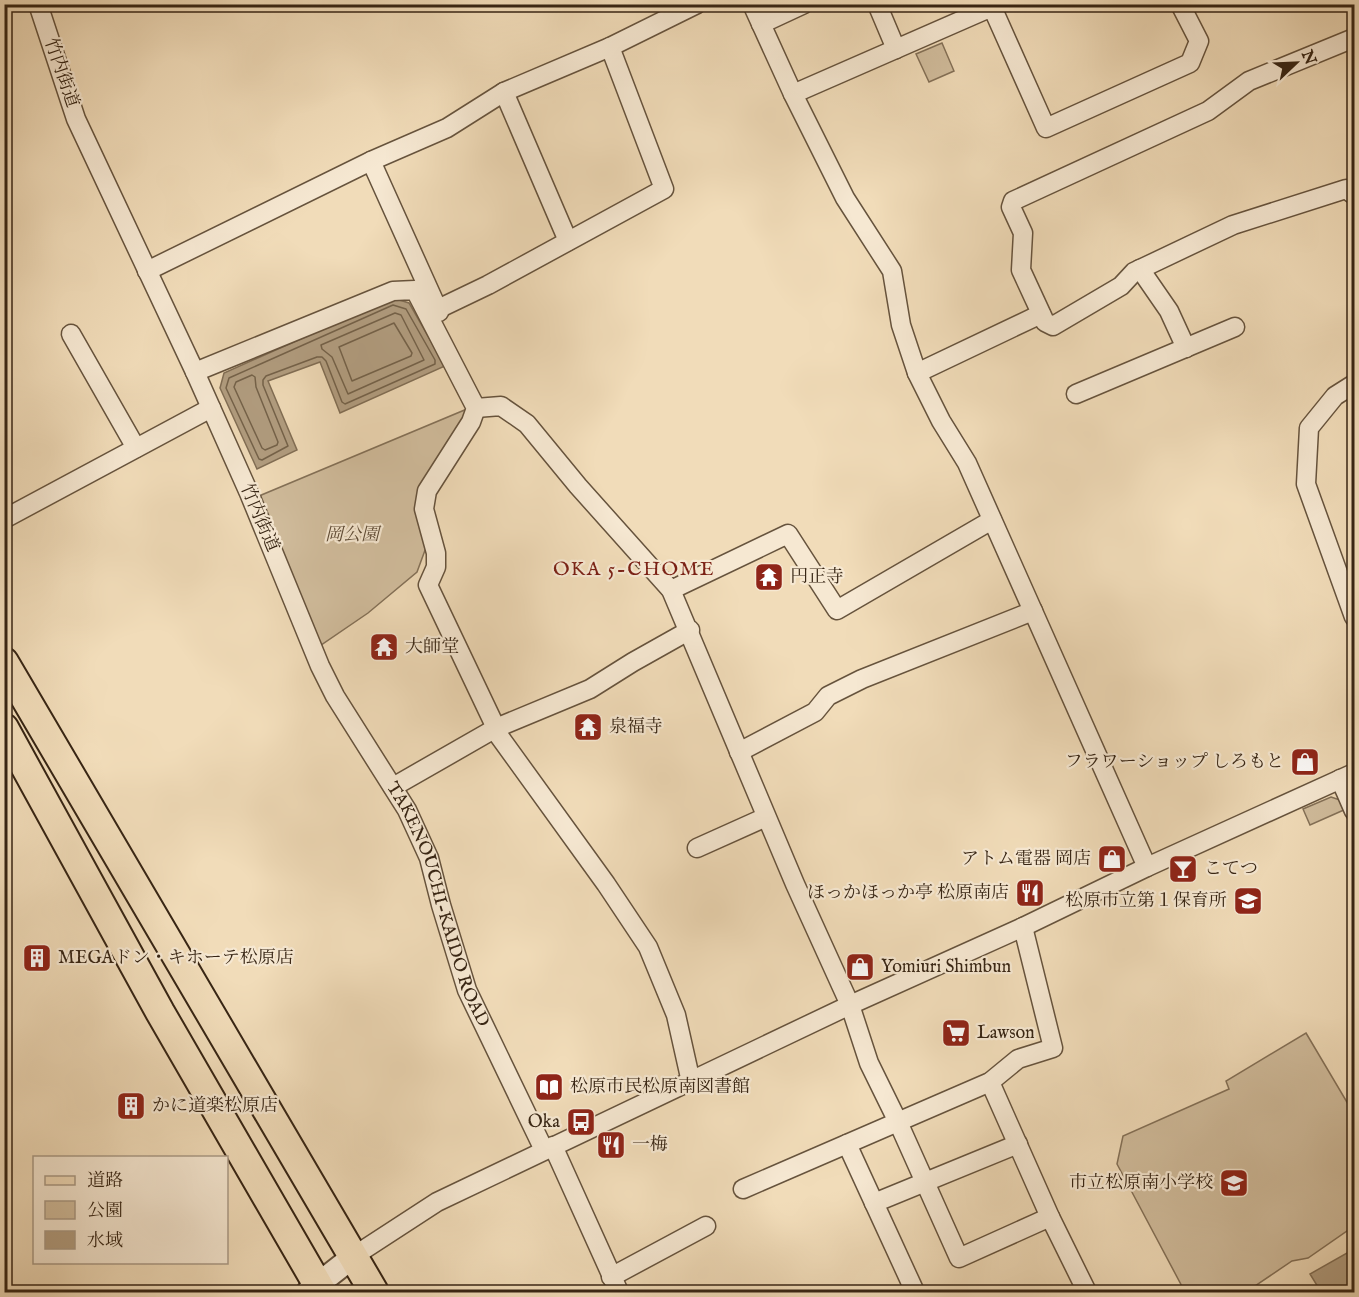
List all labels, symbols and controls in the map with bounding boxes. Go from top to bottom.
north arrow [1266,33,1326,93]
street label: 竹内街道 [38,35,84,111]
text: N [1296,47,1320,68]
street label: 竹内街道 [234,480,284,556]
park label: 岡公園 [325,524,382,547]
district label: OKA 5-CHOME [553,557,715,582]
temple icon: 円正寺 [753,561,785,593]
place label: 円正寺 [790,566,844,589]
temple icon: 大師堂 [368,631,400,663]
place label: 大師堂 [405,636,459,659]
temple icon: 泉福寺 [572,711,604,743]
place label: 泉福寺 [609,716,663,739]
shop icon: フラワーショップ しろもと [1289,746,1321,778]
place label: フラワーショップ しろもと [1065,751,1284,774]
street label: TAKENOUCHI-KAIDO ROAD [381,778,495,1031]
shop icon: アトム電器 岡店 [1096,843,1128,875]
place label: アトム電器 岡店 [961,848,1091,871]
bar icon: こてつ [1167,853,1199,885]
place label: こてつ [1204,858,1258,881]
restaurant icon: ほっかほっか亭 松原南店 [1014,877,1046,909]
place label: ほっかほっか亭 松原南店 [807,882,1009,905]
school or university icon: 松原市立第１保育所 [1232,885,1264,917]
place label: 松原市立第１保育所 [1065,890,1227,913]
building icon: MEGAドン・キホーテ松原店 [21,942,53,974]
place label: MEGAドン・キホーテ松原店 [58,947,294,970]
shop icon: Yomiuri Shimbun [844,951,876,983]
place label: Yomiuri Shimbun [881,956,1011,979]
supermarket icon: Lawson [940,1017,972,1049]
place label: Lawson [977,1022,1035,1045]
library icon: 松原市民松原南図書館 [533,1071,565,1103]
place label: 松原市民松原南図書館 [570,1076,750,1099]
building icon: かに道楽松原店 [115,1090,147,1122]
place label: かに道楽松原店 [152,1095,278,1118]
bus stop icon: Oka [565,1106,597,1138]
place label: Oka [528,1111,560,1134]
restaurant icon: 一梅 [595,1129,627,1161]
place label: 一梅 [632,1134,668,1157]
legend [33,1156,228,1264]
school or university icon: 市立松原南小学校 [1218,1167,1250,1199]
text: 道路 [87,1170,123,1193]
place label: 市立松原南小学校 [1069,1172,1213,1195]
text: 公園 [87,1200,123,1223]
text: 水域 [87,1230,123,1253]

